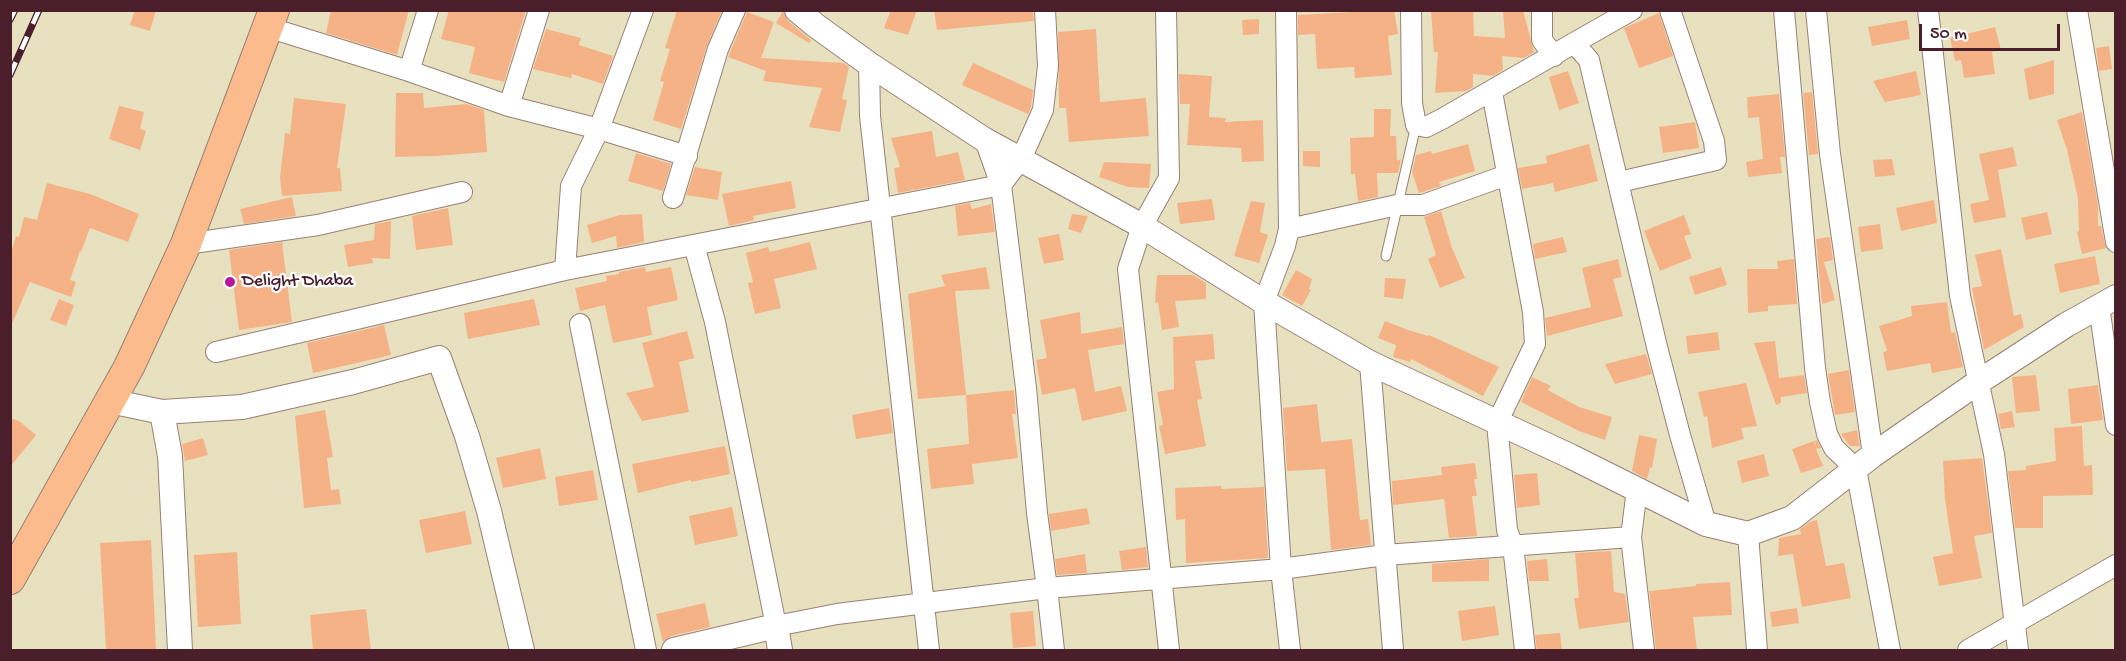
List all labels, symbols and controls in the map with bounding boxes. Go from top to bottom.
scale bar [1922,12,2063,50]
text: 50 m [1930,24,1967,45]
place label: Delight Dhaba [242,271,353,293]
marker: Delight Dhaba [223,275,237,289]

